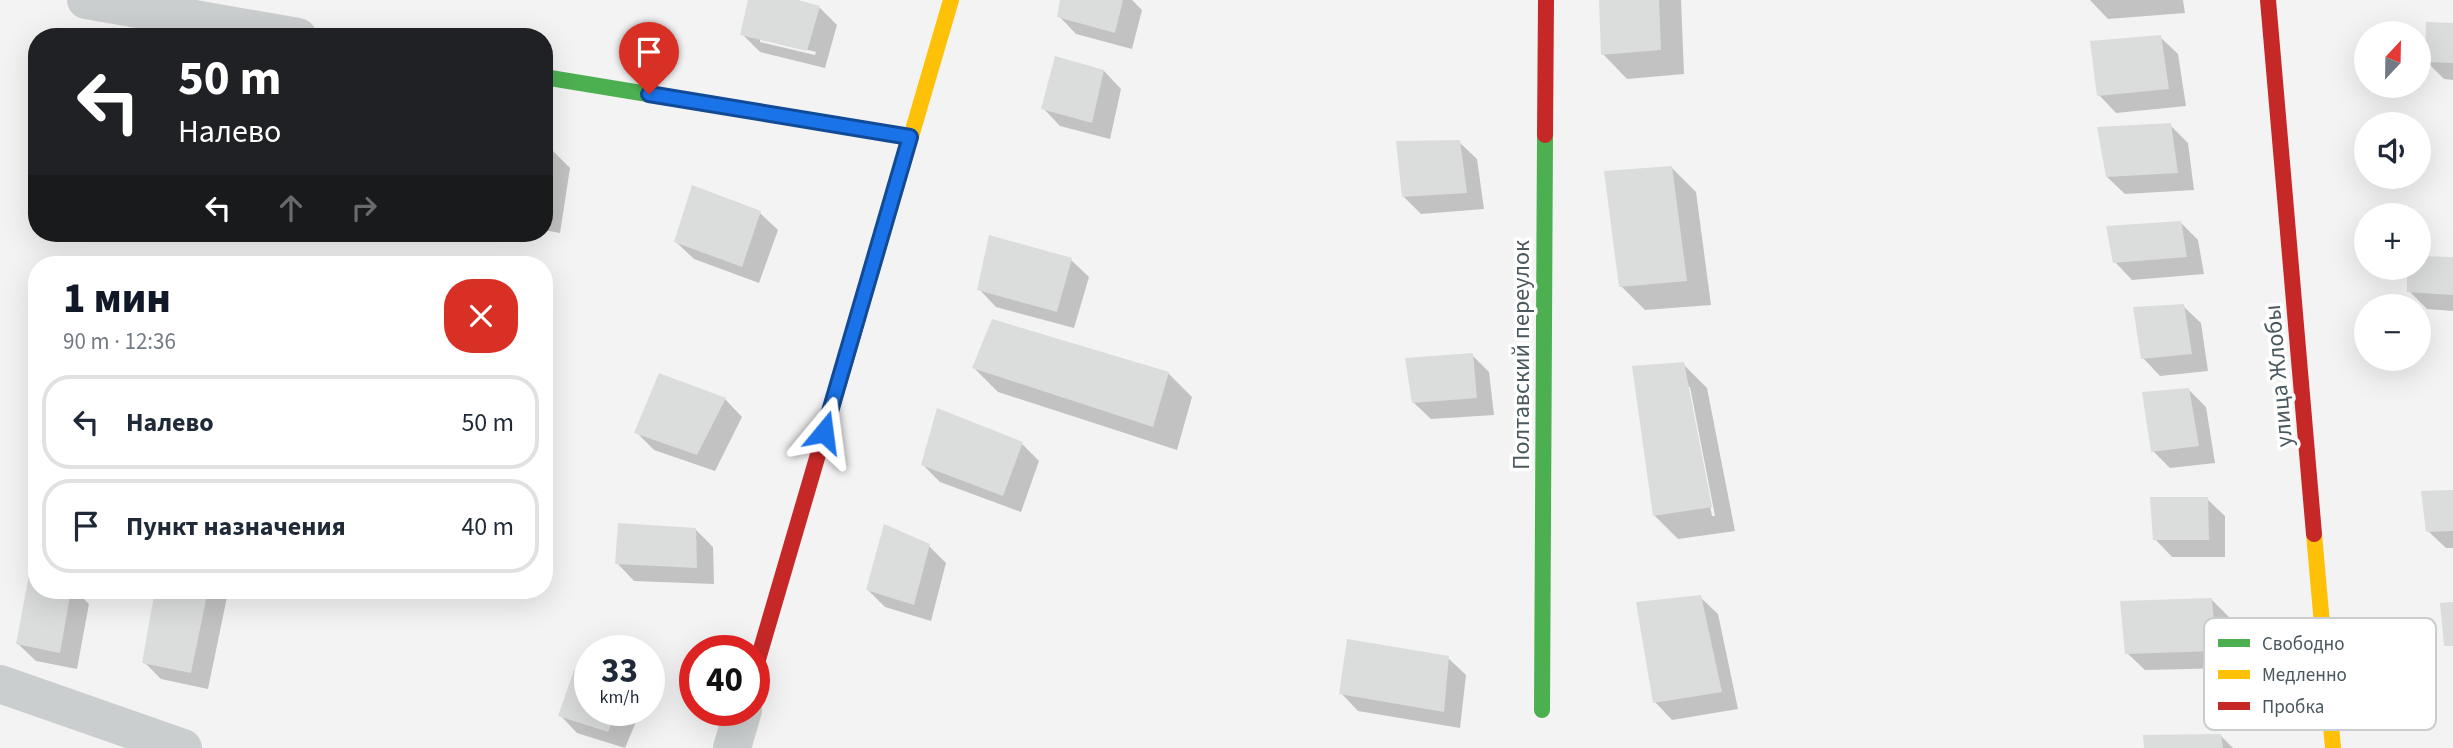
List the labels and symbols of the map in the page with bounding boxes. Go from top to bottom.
north arrow [2354,21,2431,98]
pin [619,22,679,94]
street label: Полтавский переулок [1504,240,1539,470]
street label: улица Жлобы [2255,303,2302,449]
position arrow [787,395,861,469]
legend [2204,618,2436,730]
text: Свободно [2262,631,2345,658]
speed limit sign: 40 [679,635,770,726]
text: Медленно [2262,662,2347,689]
text: Пробка [2262,694,2324,721]

